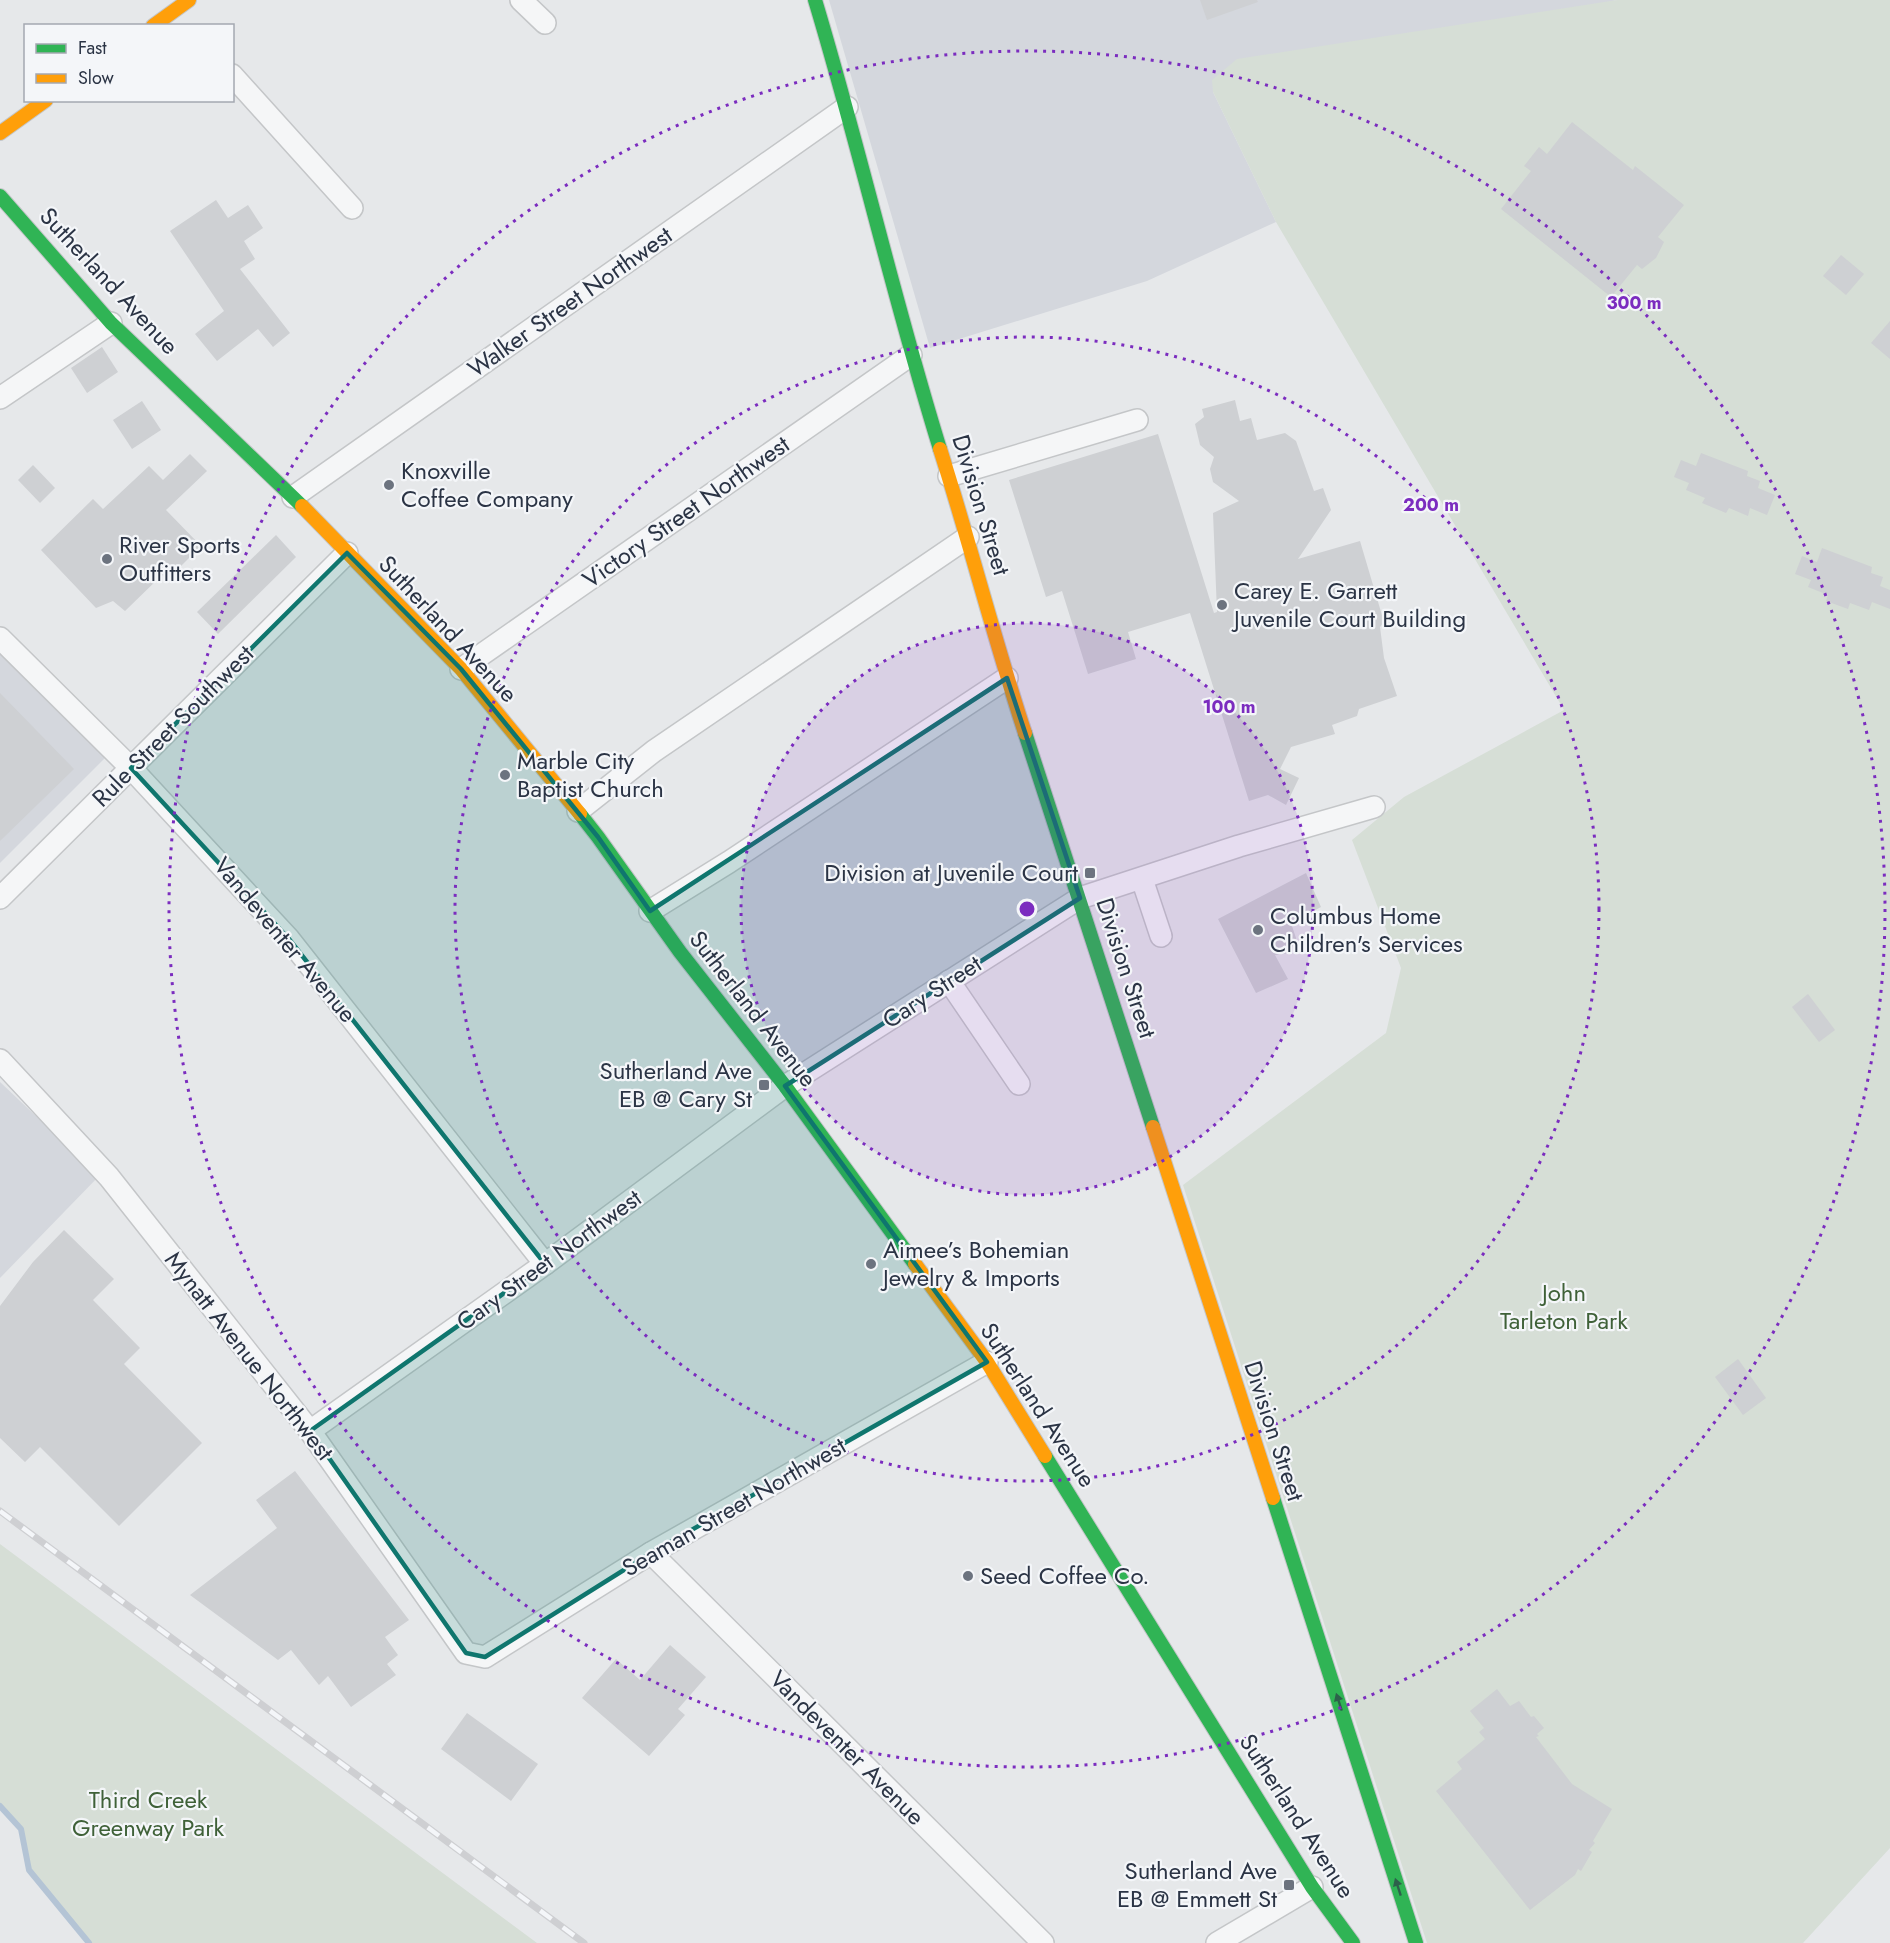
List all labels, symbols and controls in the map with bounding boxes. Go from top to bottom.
legend [24,24,234,102]
text: Fast [78,35,107,61]
text: Slow [78,65,115,91]
street label: Sutherland Avenue [32,199,187,362]
street label: Walker Street Northwest [460,217,679,386]
text: 300 m [1606,290,1662,316]
street label: Victory Street Northwest [575,427,797,596]
street label: Division Street [943,430,1020,580]
place label: Knoxville Coffee Company [401,453,573,516]
marker: Knoxville Coffee Company [382,478,396,492]
text: 200 m [1403,492,1459,518]
place label: River Sports Outfitters [119,527,240,590]
street label: Sutherland Avenue [371,547,526,710]
marker: River Sports Outfitters [100,552,114,566]
place label: Carey E. Garrett Juvenile Court Building [1231,573,1466,636]
marker: Carey E. Garrett Juvenile Court Building [1215,598,1229,612]
street label: Rule Street Southwest [84,637,262,815]
text: 100 m [1202,694,1256,720]
place label: Marble City Baptist Church [517,743,664,806]
marker: Marble City Baptist Church [498,768,512,782]
street label: Vandeventer Avenue [206,849,365,1030]
place label: Division at Juvenile Court [824,855,1078,890]
marker: Division at Juvenile Court [1083,866,1097,880]
street label: Division Street [1087,893,1166,1043]
place label: Columbus Home Children's Services [1270,898,1463,961]
centre of rings [1017,899,1037,919]
street label: Sutherland Avenue [681,923,826,1094]
marker: Columbus Home Children's Services [1251,923,1265,937]
street label: Cary Street [875,946,988,1037]
place label: Sutherland Ave EB @ Cary St [600,1053,752,1116]
marker: Sutherland Ave EB @ Cary St [757,1078,771,1092]
street label: Cary Street Northwest [449,1180,649,1339]
place label: Aimee’s Bohemian Jewelry & Imports [880,1232,1069,1295]
street label: Mynatt Avenue Northwest [157,1244,342,1468]
marker: Aimee’s Bohemian Jewelry & Imports [864,1257,878,1271]
park label: John Tarleton Park [1500,1275,1628,1338]
street label: Sutherland Avenue [972,1316,1105,1494]
street label: Division Street [1235,1356,1314,1506]
street label: Seaman Street Northwest [615,1428,852,1585]
place label: Seed Coffee Co. [980,1558,1150,1593]
marker: Seed Coffee Co. [961,1569,975,1583]
street label: Vandeventer Avenue [762,1662,933,1833]
one-way arrow [1334,1693,1343,1711]
street label: Sutherland Avenue [1231,1727,1364,1905]
park label: Third Creek Greenway Park [72,1782,224,1845]
place label: Sutherland Ave EB @ Emmett St [1117,1853,1277,1916]
marker: Sutherland Ave EB @ Emmett St [1282,1878,1296,1892]
one-way arrow [1393,1878,1403,1896]

